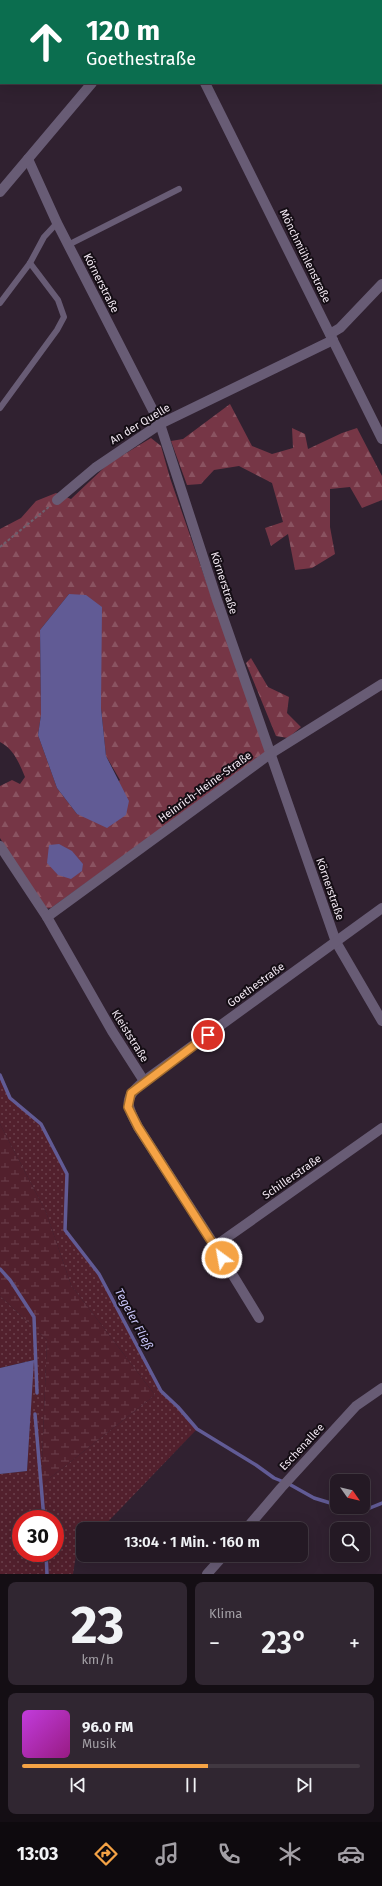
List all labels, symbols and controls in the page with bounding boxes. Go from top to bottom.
text: 120 m [86,14,160,47]
icon: ahead [20,16,72,68]
text: Goethestraße [86,48,196,70]
street label: Mönchmühlenstraße [277,207,333,305]
street label: Körnerstraße [80,251,122,315]
street label: An der Quelle [108,401,172,447]
street label: Körnerstraße [208,550,240,616]
street label: Heinrich-Heine-Straße [156,749,254,825]
street label: Körnerstraße [313,856,347,922]
street label: Goethestraße [225,960,287,1010]
street label: Kleiststraße [109,1007,151,1065]
pin [191,1018,225,1052]
icon: arrive [197,1024,219,1046]
street label: Schillerstraße [260,1152,324,1202]
position arrow [201,1237,243,1279]
water label: Tegeler Fließ [112,1286,156,1352]
street label: Eschenallee [277,1421,327,1473]
north arrow [330,1474,370,1514]
map controls [330,1474,370,1562]
speed limit sign: 30 [12,1510,64,1562]
button: search [330,1522,370,1562]
text: 13:04 · 1 Min. · 160 m [124,1533,260,1551]
text: 23 [71,1594,124,1657]
text: Klima [209,1606,242,1621]
text: 23° [261,1625,308,1661]
text: − [209,1630,220,1657]
text: + [349,1630,360,1657]
text: km/h [81,1652,114,1667]
text: 96.0 FM [82,1718,133,1736]
text: Musik [82,1736,116,1751]
icon: previous [67,1774,89,1796]
icon: pause [180,1774,202,1796]
icon: next [293,1774,315,1796]
icon: directions [92,1840,120,1868]
icon: music [153,1840,181,1868]
icon: phone [215,1840,243,1868]
icon: climate [276,1840,304,1868]
icon: car [337,1840,365,1868]
text: 13:03 [17,1843,58,1865]

